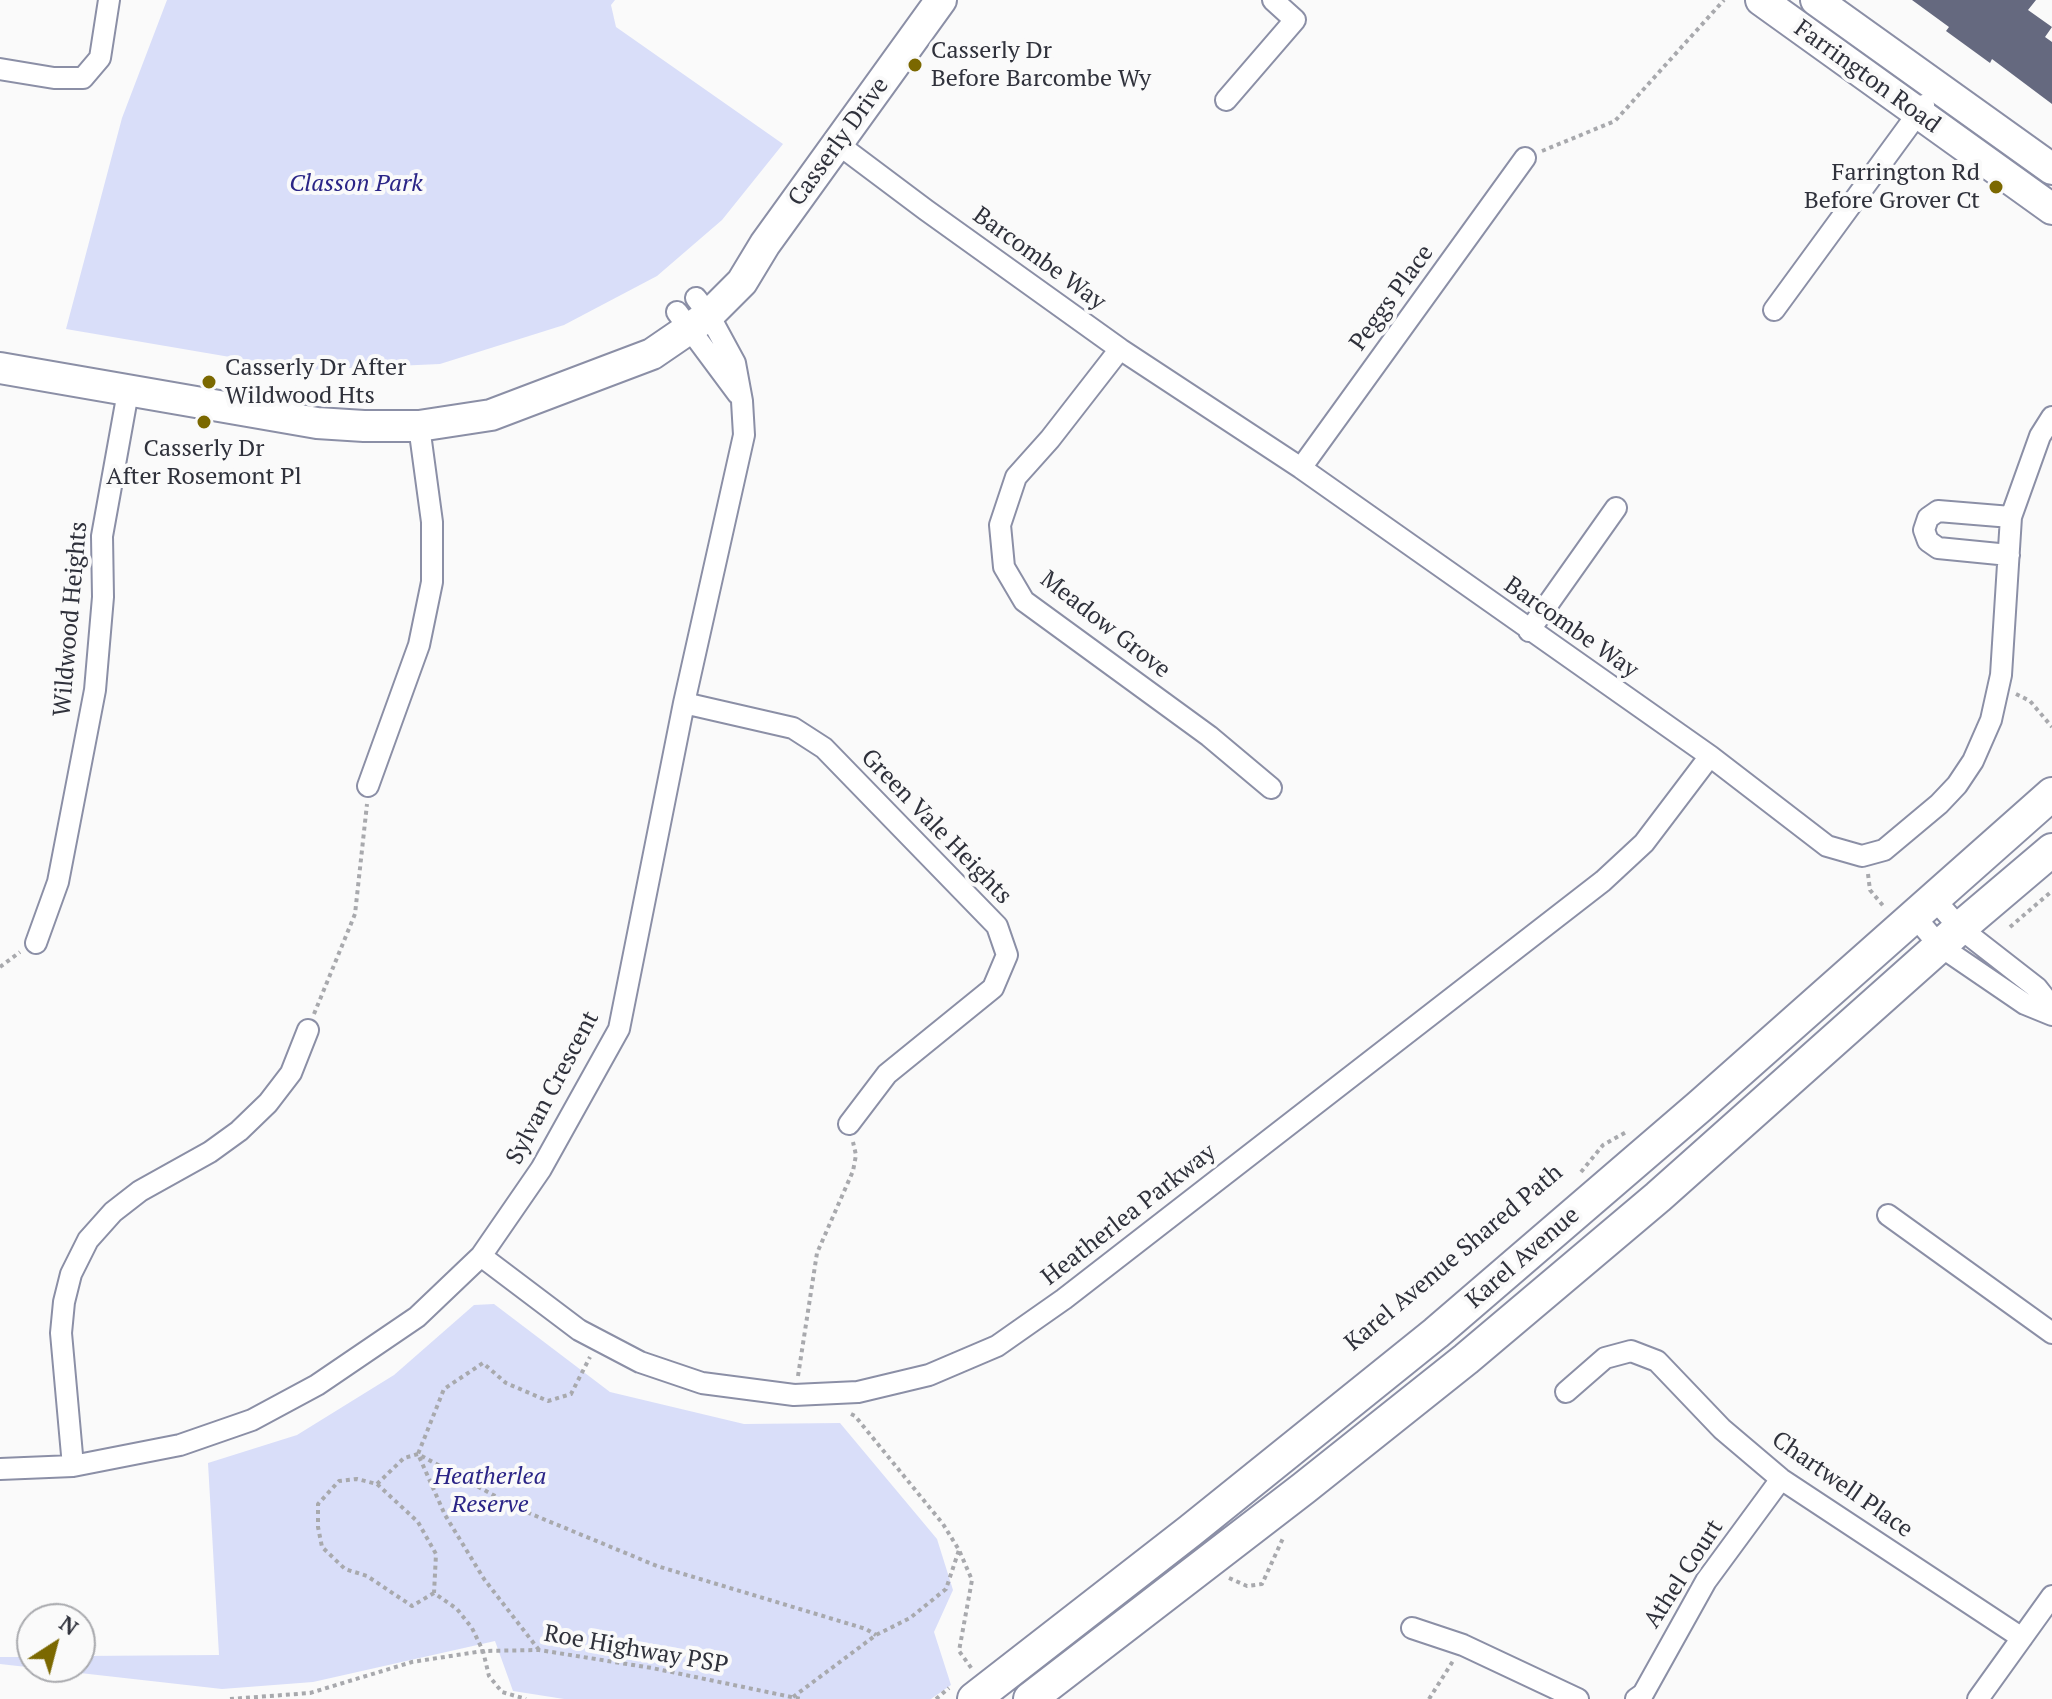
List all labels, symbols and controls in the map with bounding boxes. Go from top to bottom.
street label: Farrington Road [1788,14,1946,140]
place label: Casserly Dr Before Barcombe Wy [931,37,1151,93]
marker: Casserly Dr Before Barcombe Wy [906,56,924,74]
street label: Casserly Drive [783,72,895,212]
place label: Farrington Rd Before Grover Ct [1804,159,1980,215]
park label: Classon Park [289,170,423,198]
marker: Farrington Rd Before Grover Ct [1987,178,2005,196]
street label: Barcombe Way [967,201,1111,317]
street label: Peggs Place [1344,240,1440,356]
place label: Casserly Dr After Wildwood Hts [225,354,406,410]
marker: Casserly Dr After Wildwood Hts [200,373,218,391]
marker: Casserly Dr After Rosemont Pl [195,413,213,431]
place label: Casserly Dr After Rosemont Pl [106,435,302,491]
street label: Wildwood Heights [48,520,94,718]
street label: Meadow Grove [1034,565,1176,685]
street label: Barcombe Way [1498,571,1644,685]
street label: Green Vale Heights [855,743,1017,911]
street label: Sylvan Crescent [500,1006,606,1170]
street label: Heatherlea Parkway [1036,1138,1222,1292]
street label: Karel Avenue Shared Path [1339,1158,1569,1358]
street label: Karel Avenue [1461,1201,1585,1315]
street label: Chartwell Place [1766,1426,1918,1544]
park label: Heatherlea Reserve [434,1463,546,1519]
street label: Athel Court [1638,1514,1730,1634]
north arrow [16,1603,96,1683]
text: N [54,1608,84,1641]
street label: Roe Highway PSP [542,1620,730,1680]

